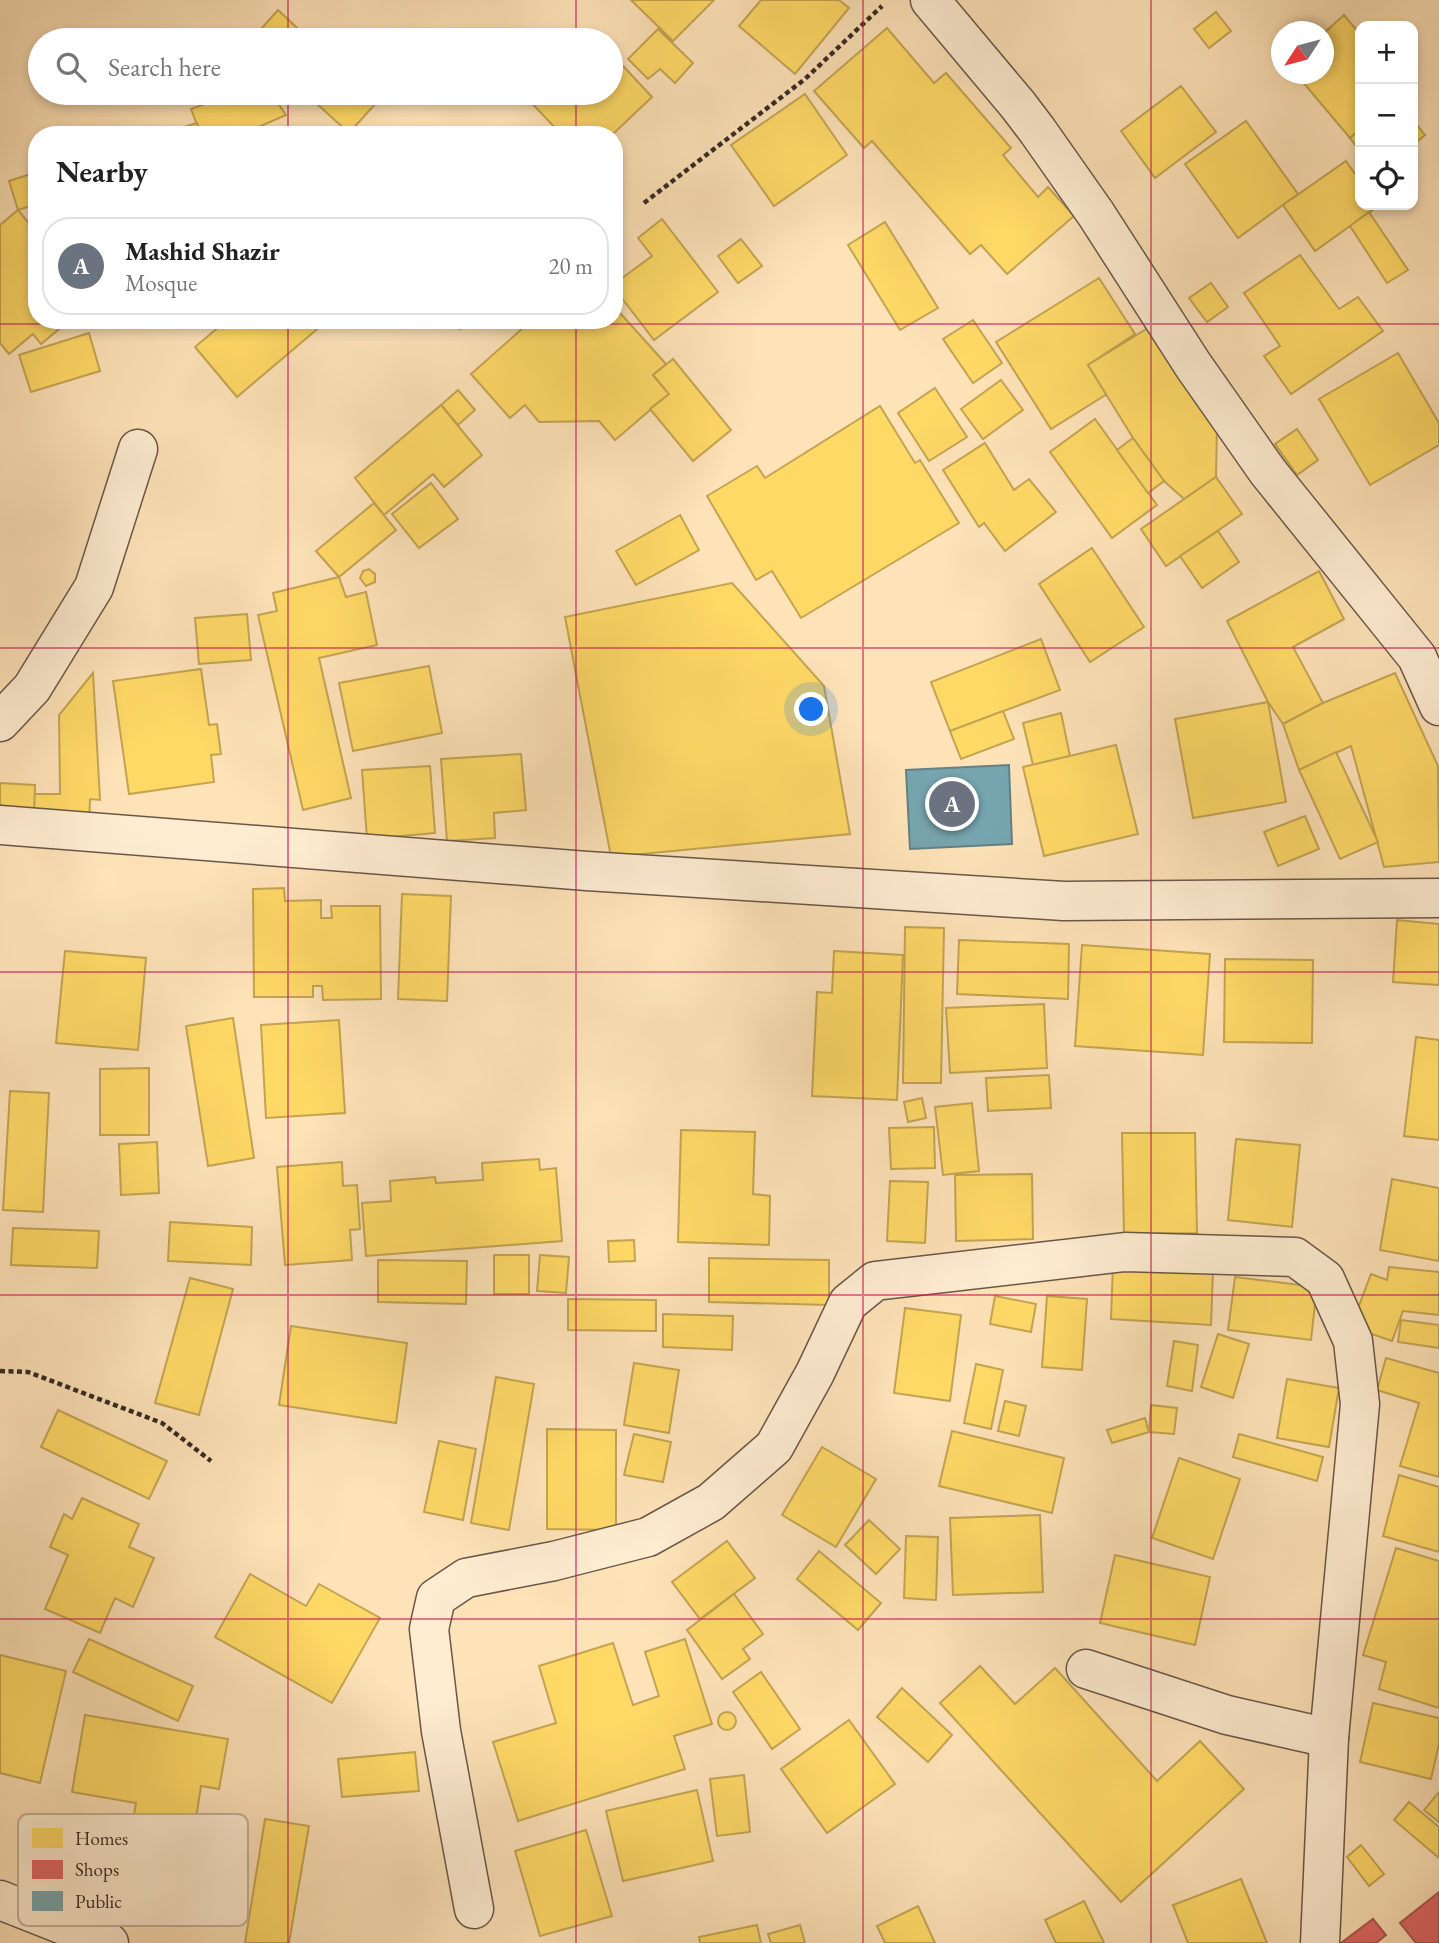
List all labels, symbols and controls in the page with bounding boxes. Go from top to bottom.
north arrow [1271,21,1334,84]
map controls [1355,21,1418,210]
button: + [1355,21,1418,84]
search box [28,28,623,105]
icon: search [52,48,90,86]
text: Search here [108,50,221,84]
button: − [1355,84,1418,147]
button: locate [1355,147,1418,210]
text: Nearby [56,152,148,191]
text: Mashid Shazir [125,234,280,268]
text: A [73,251,89,281]
text: 20 m [548,251,593,281]
text: Mosque [125,268,197,298]
your location [794,692,828,726]
pin: A [929,778,975,830]
legend [18,1814,248,1926]
text: Homes [75,1826,128,1851]
text: Shops [75,1857,119,1882]
text: Public [75,1889,122,1914]

